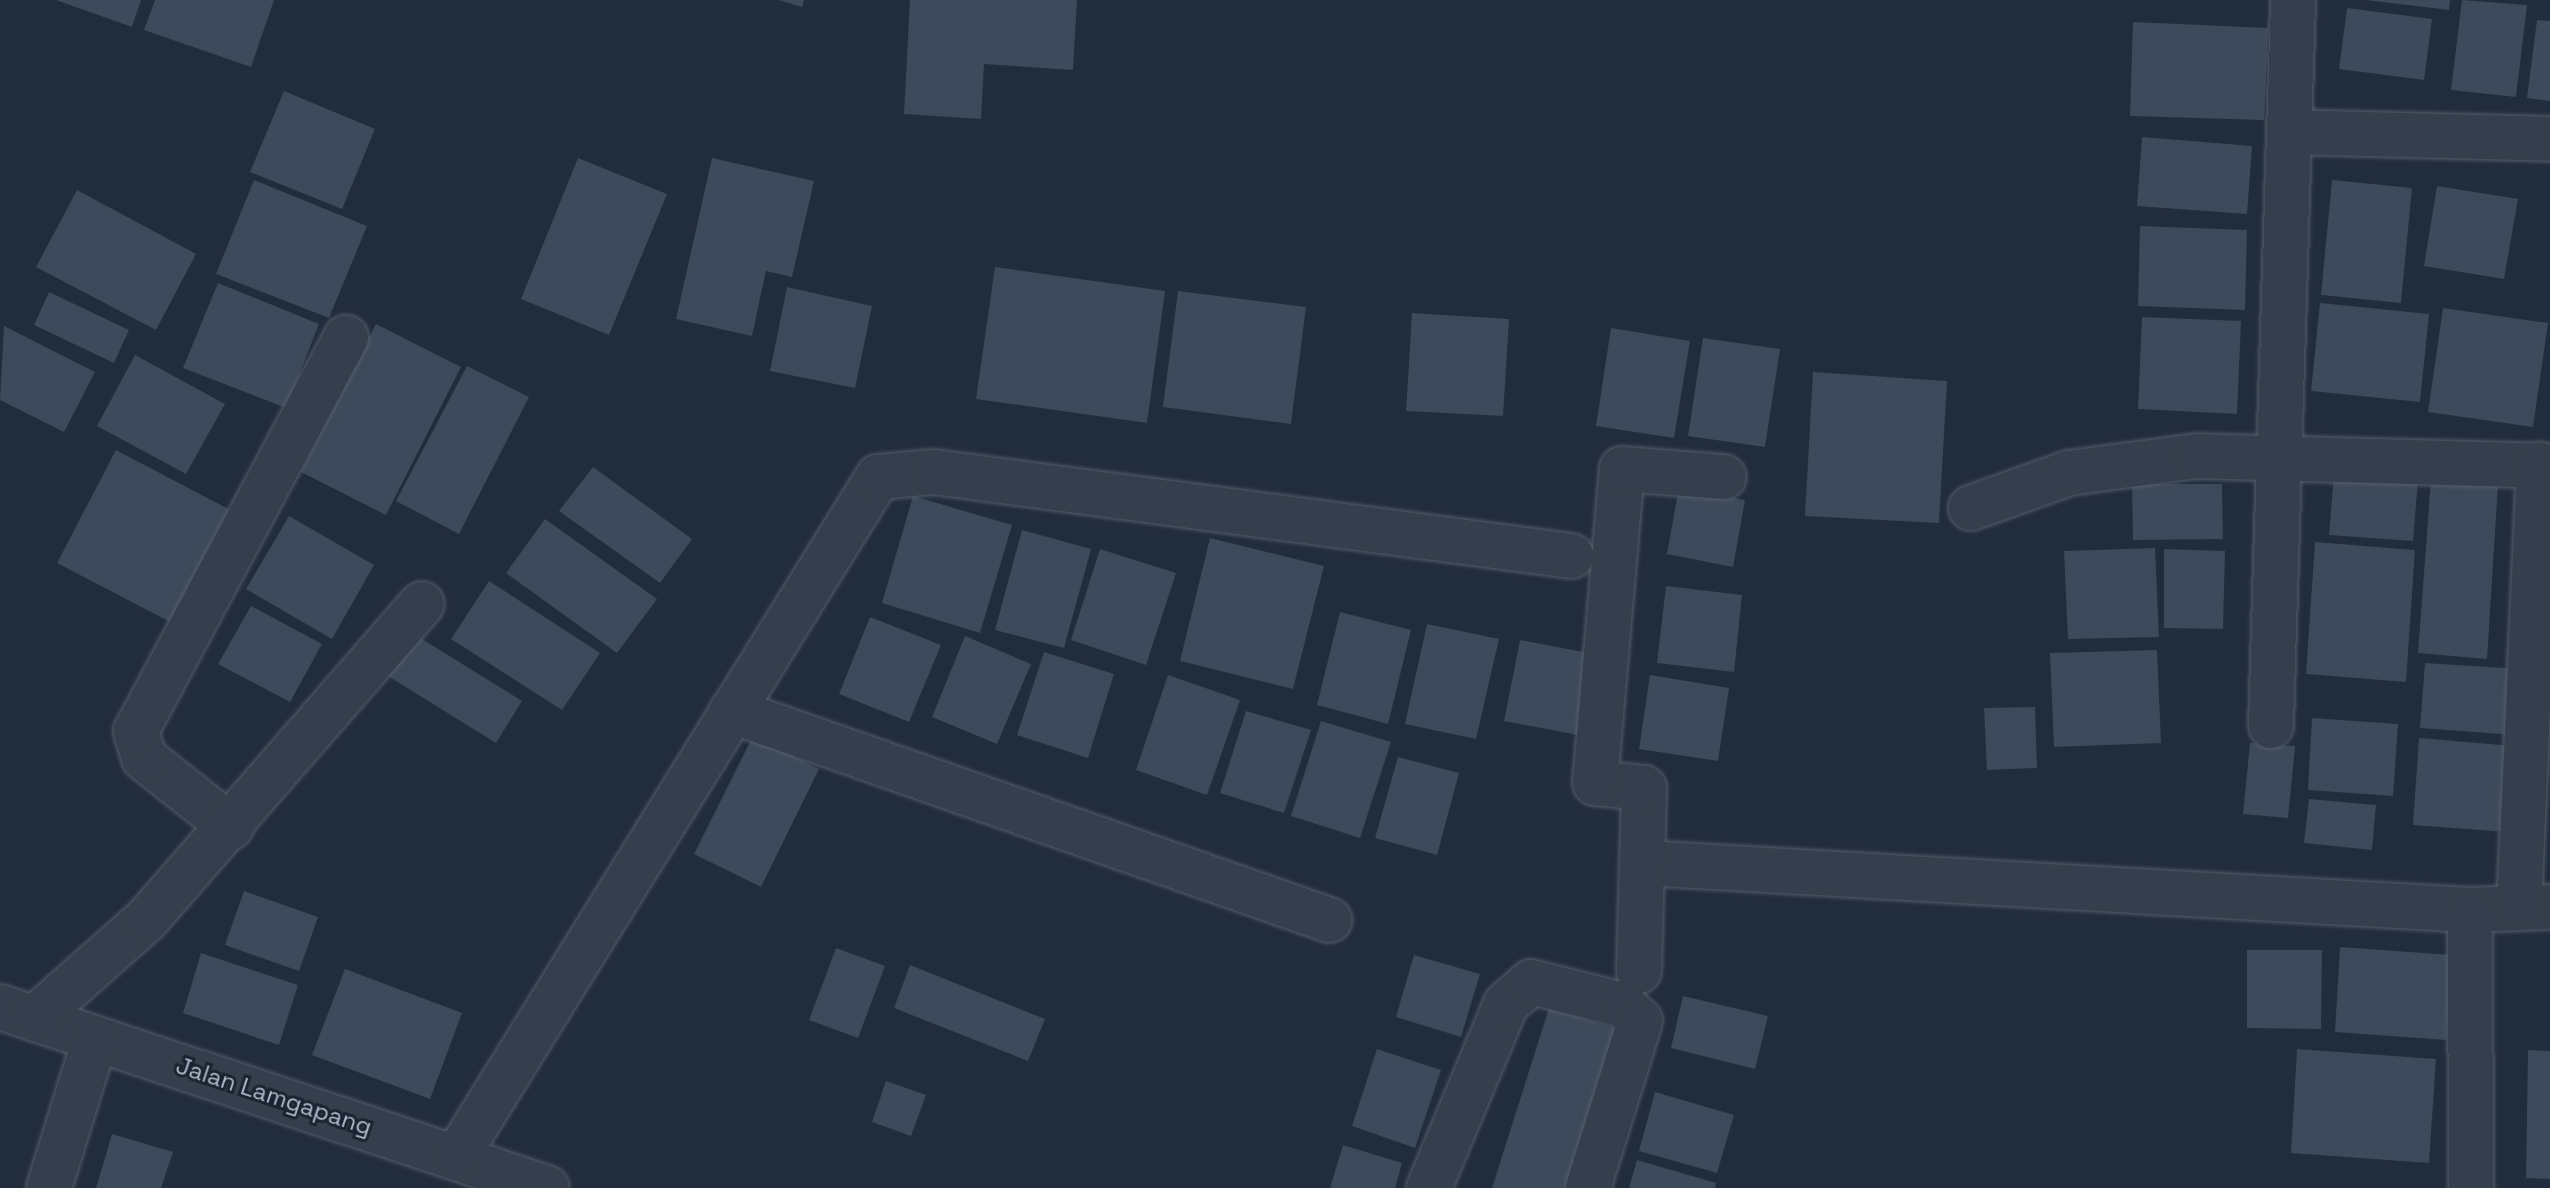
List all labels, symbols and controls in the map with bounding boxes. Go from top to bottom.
street label: Jalan Lamgapang [172,1051,376,1141]

